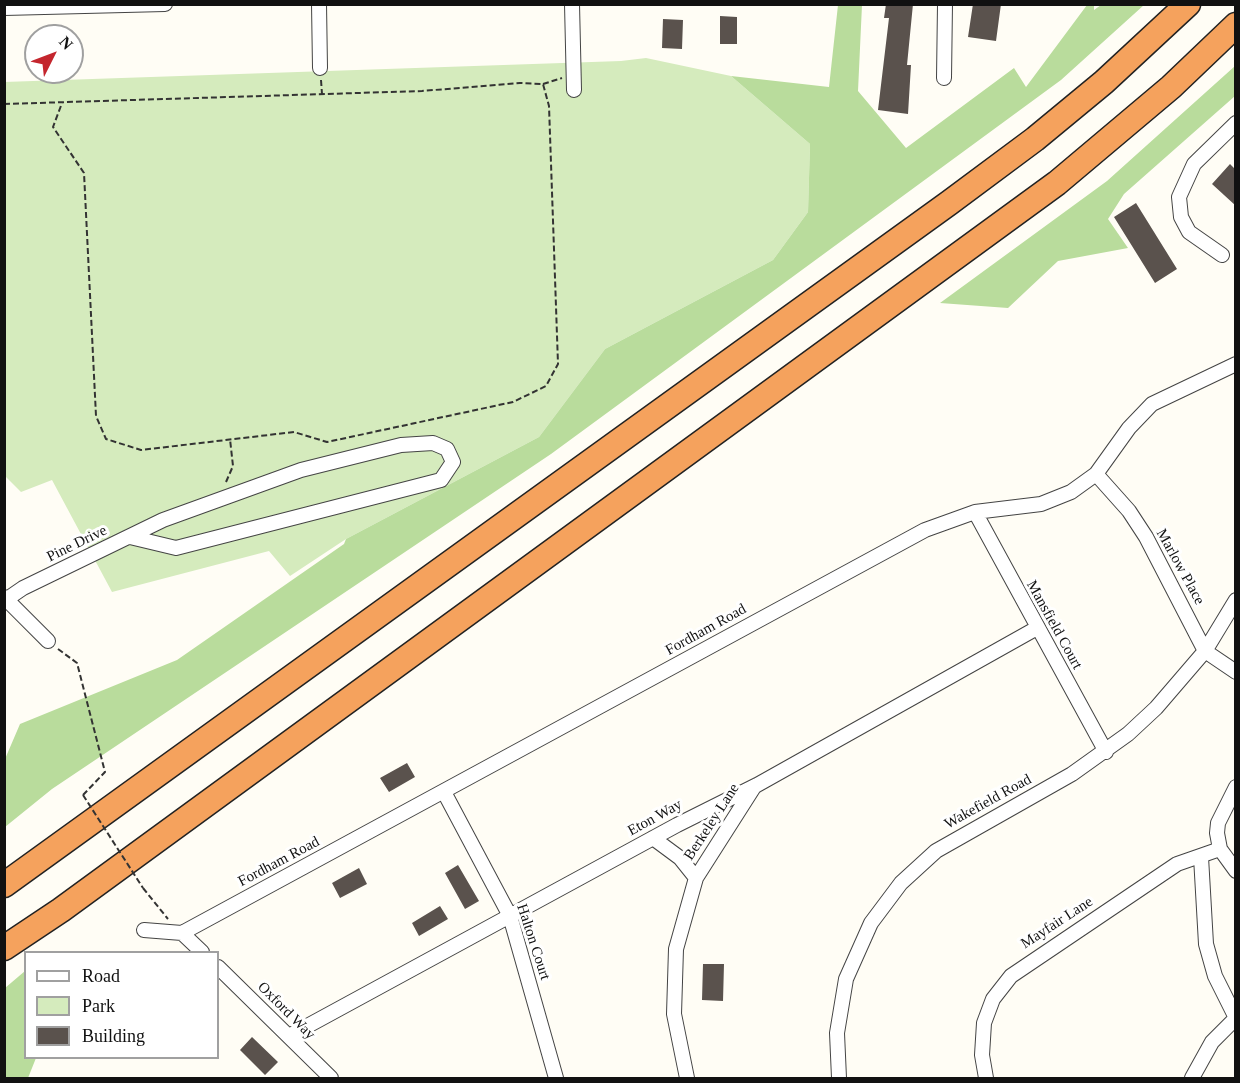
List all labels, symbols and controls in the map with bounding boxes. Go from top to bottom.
north arrow [24,24,84,84]
text: N [56,33,76,53]
street label: Pine Drive [44,522,110,566]
street label: Marlow Place [1152,526,1208,608]
street label: Mansfield Court [1022,577,1086,673]
street label: Fordham Road [662,600,750,660]
street label: Wakefield Road [941,771,1035,833]
street label: Berkeley Lane [681,780,743,864]
street label: Eton Way [625,796,685,840]
street label: Fordham Road [235,833,323,891]
street label: Mayfair Lane [1018,893,1096,953]
street label: Halton Court [512,902,554,982]
legend [24,951,219,1059]
text: Road [82,966,120,986]
street label: Oxford Way [253,978,319,1044]
text: Park [82,996,115,1016]
text: Building [82,1026,145,1046]

